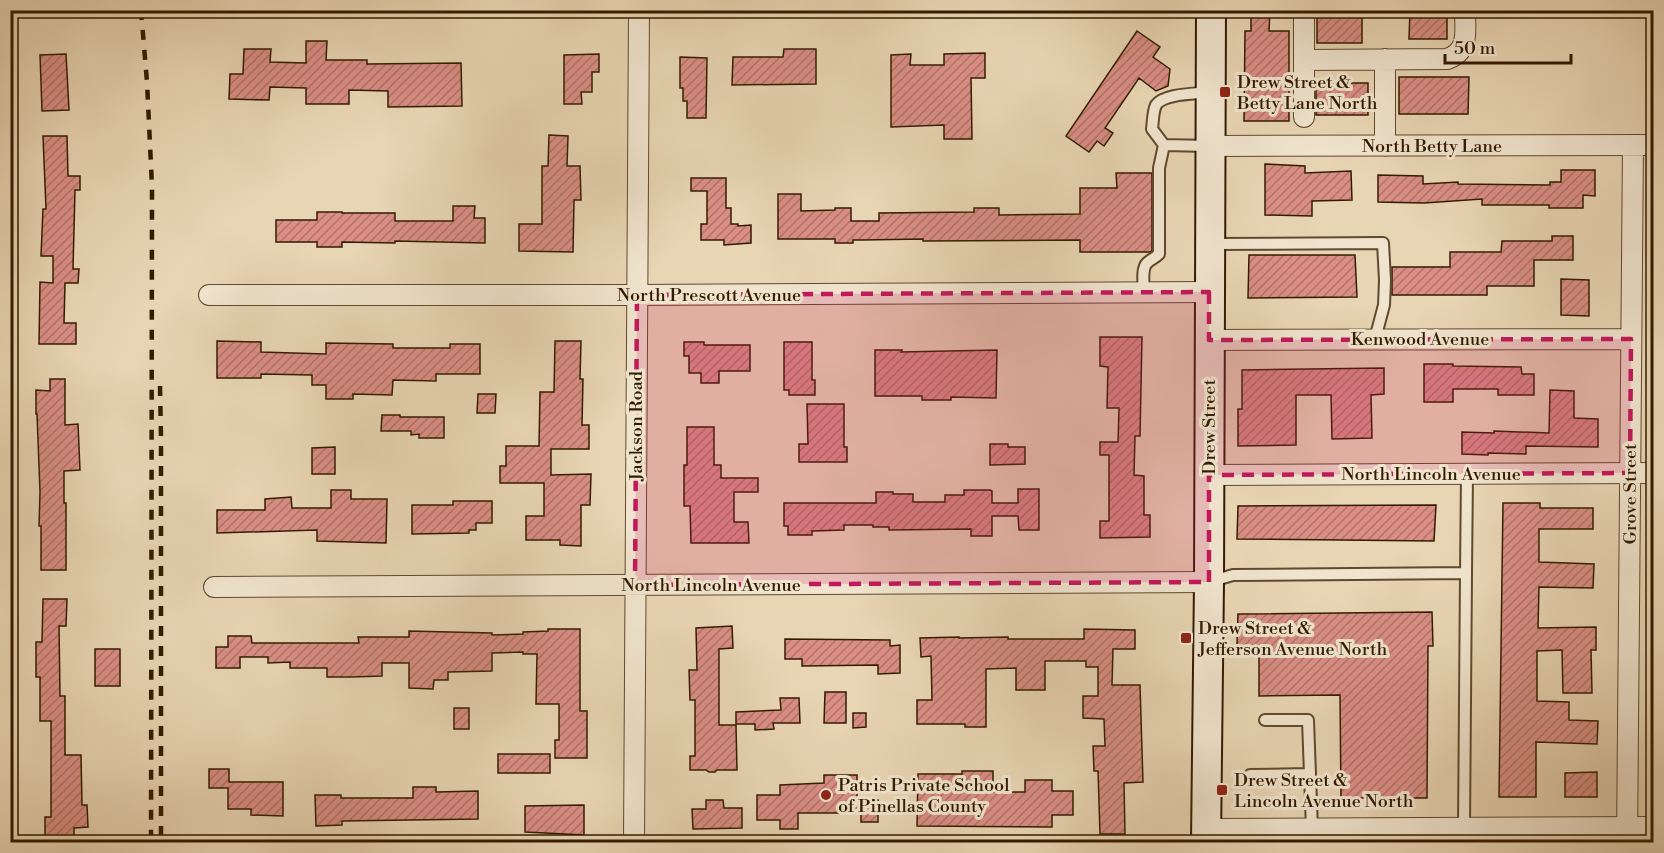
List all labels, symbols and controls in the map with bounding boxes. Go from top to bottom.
scale bar [1445,27,1571,65]
text: 50 m [1454,37,1496,60]
place label: Drew Street & Betty Lane North [1236,71,1378,115]
marker: Drew Street & Betty Lane North [1218,85,1232,99]
street label: North Betty Lane [1362,135,1502,158]
street label: North Prescott Avenue [617,284,801,307]
street label: Kenwood Avenue [1351,328,1489,351]
street label: Jackson Road [625,370,648,482]
street label: Drew Street [1198,379,1221,475]
street label: Grove Street [1619,443,1642,544]
street label: North Lincoln Avenue [1341,463,1521,486]
street label: North Lincoln Avenue [621,574,801,597]
place label: Drew Street & Jefferson Avenue North [1197,617,1388,661]
marker: Drew Street & Jefferson Avenue North [1179,631,1193,645]
place label: Drew Street & Lincoln Avenue North [1234,769,1414,813]
place label: Patris Private School of Pinellas County [838,774,1010,818]
marker: Drew Street & Lincoln Avenue North [1215,783,1229,797]
marker: Patris Private School of Pinellas County [819,788,833,802]

